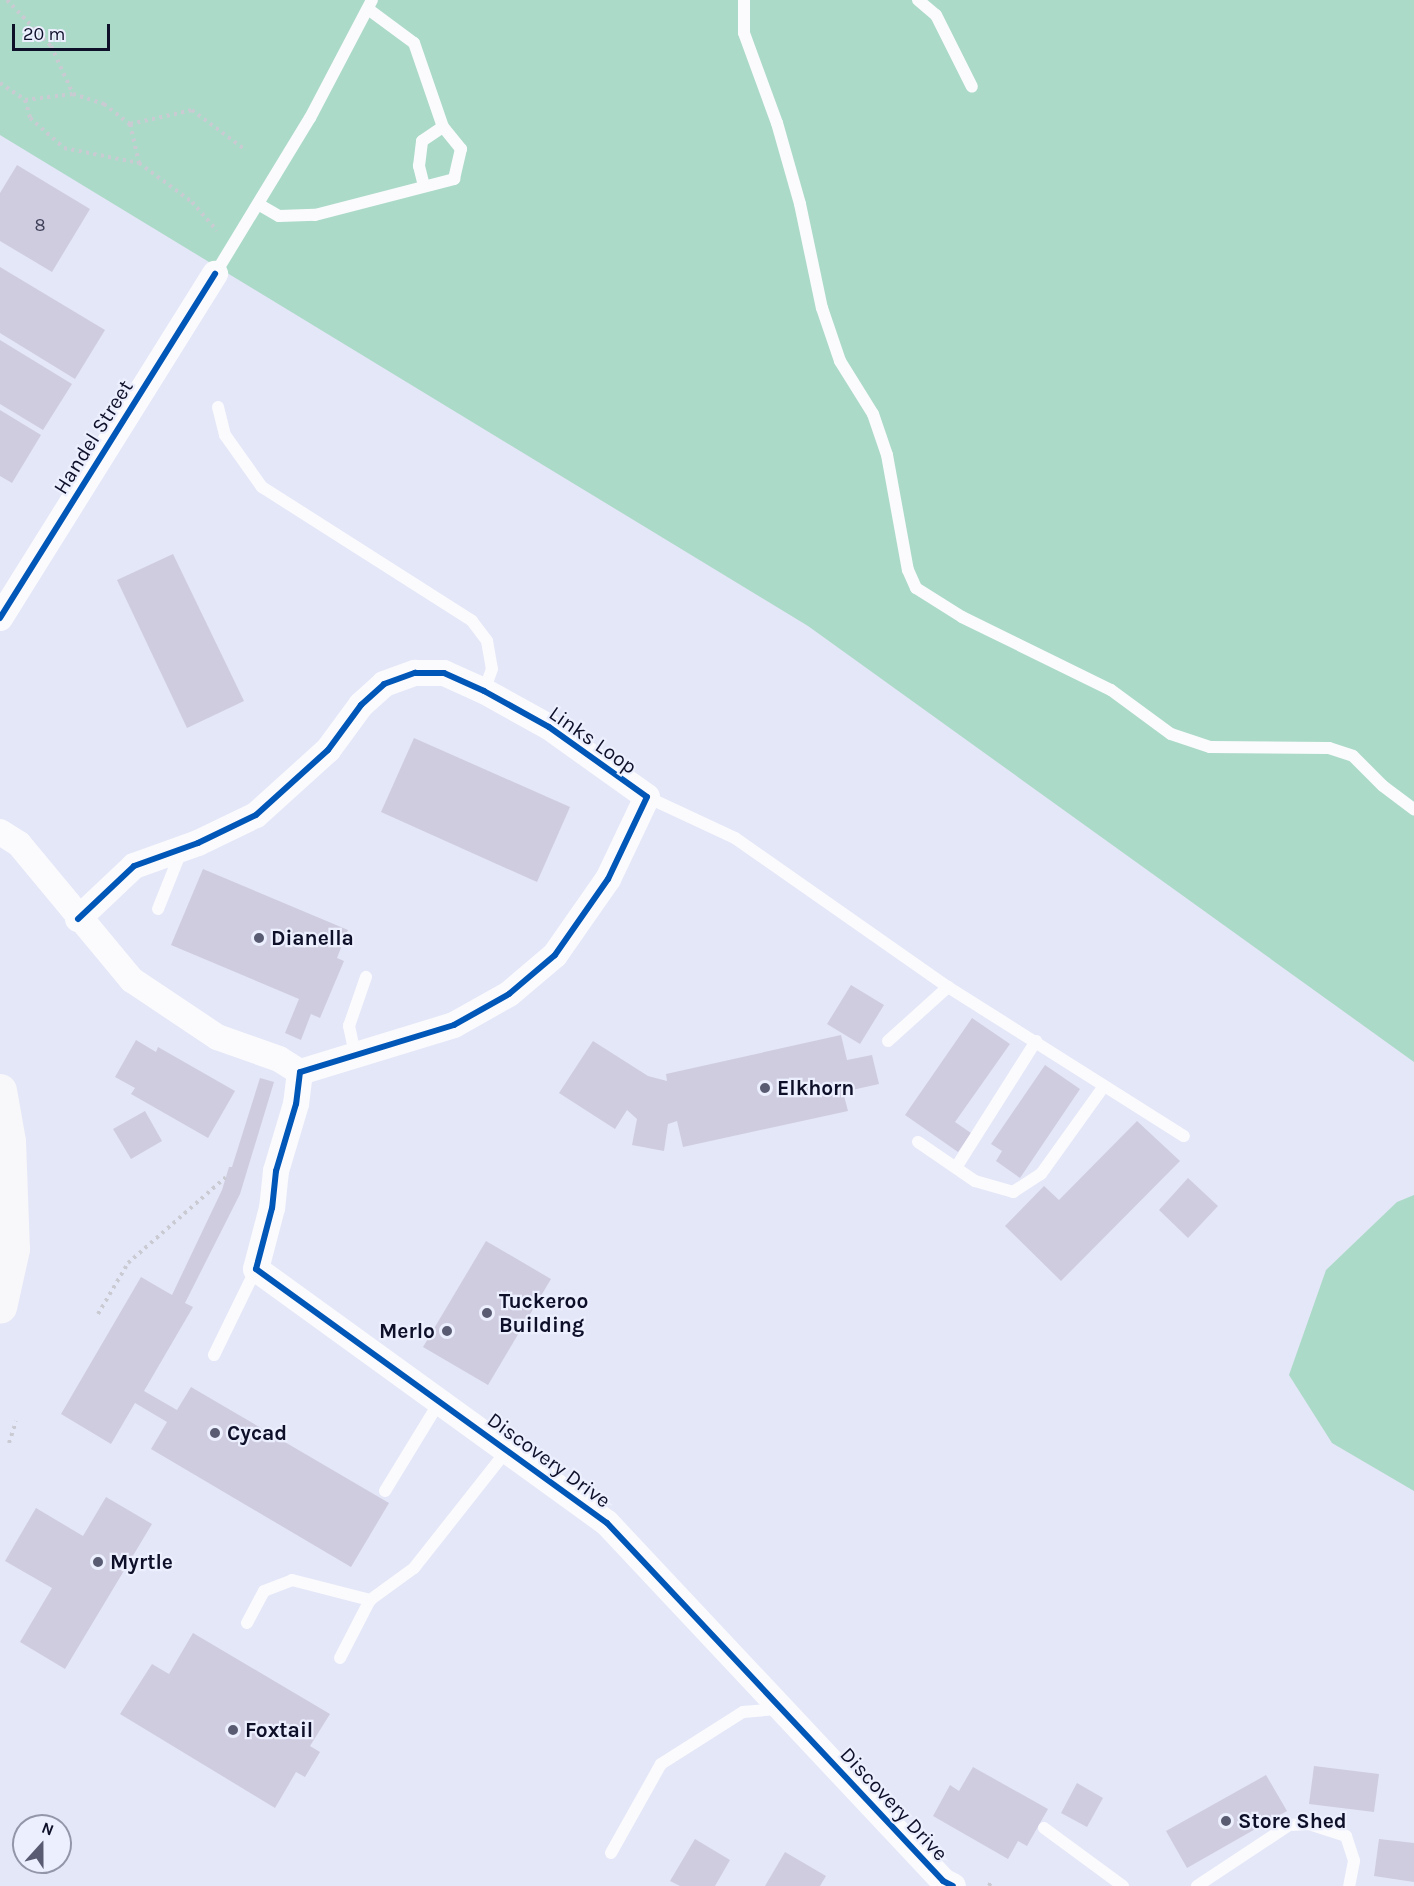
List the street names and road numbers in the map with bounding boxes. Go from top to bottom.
street label: Handel Street [48,375,138,499]
street label: Links Loop [544,701,642,779]
street label: Discovery Drive [482,1407,616,1513]
street label: Discovery Drive [835,1742,953,1866]

